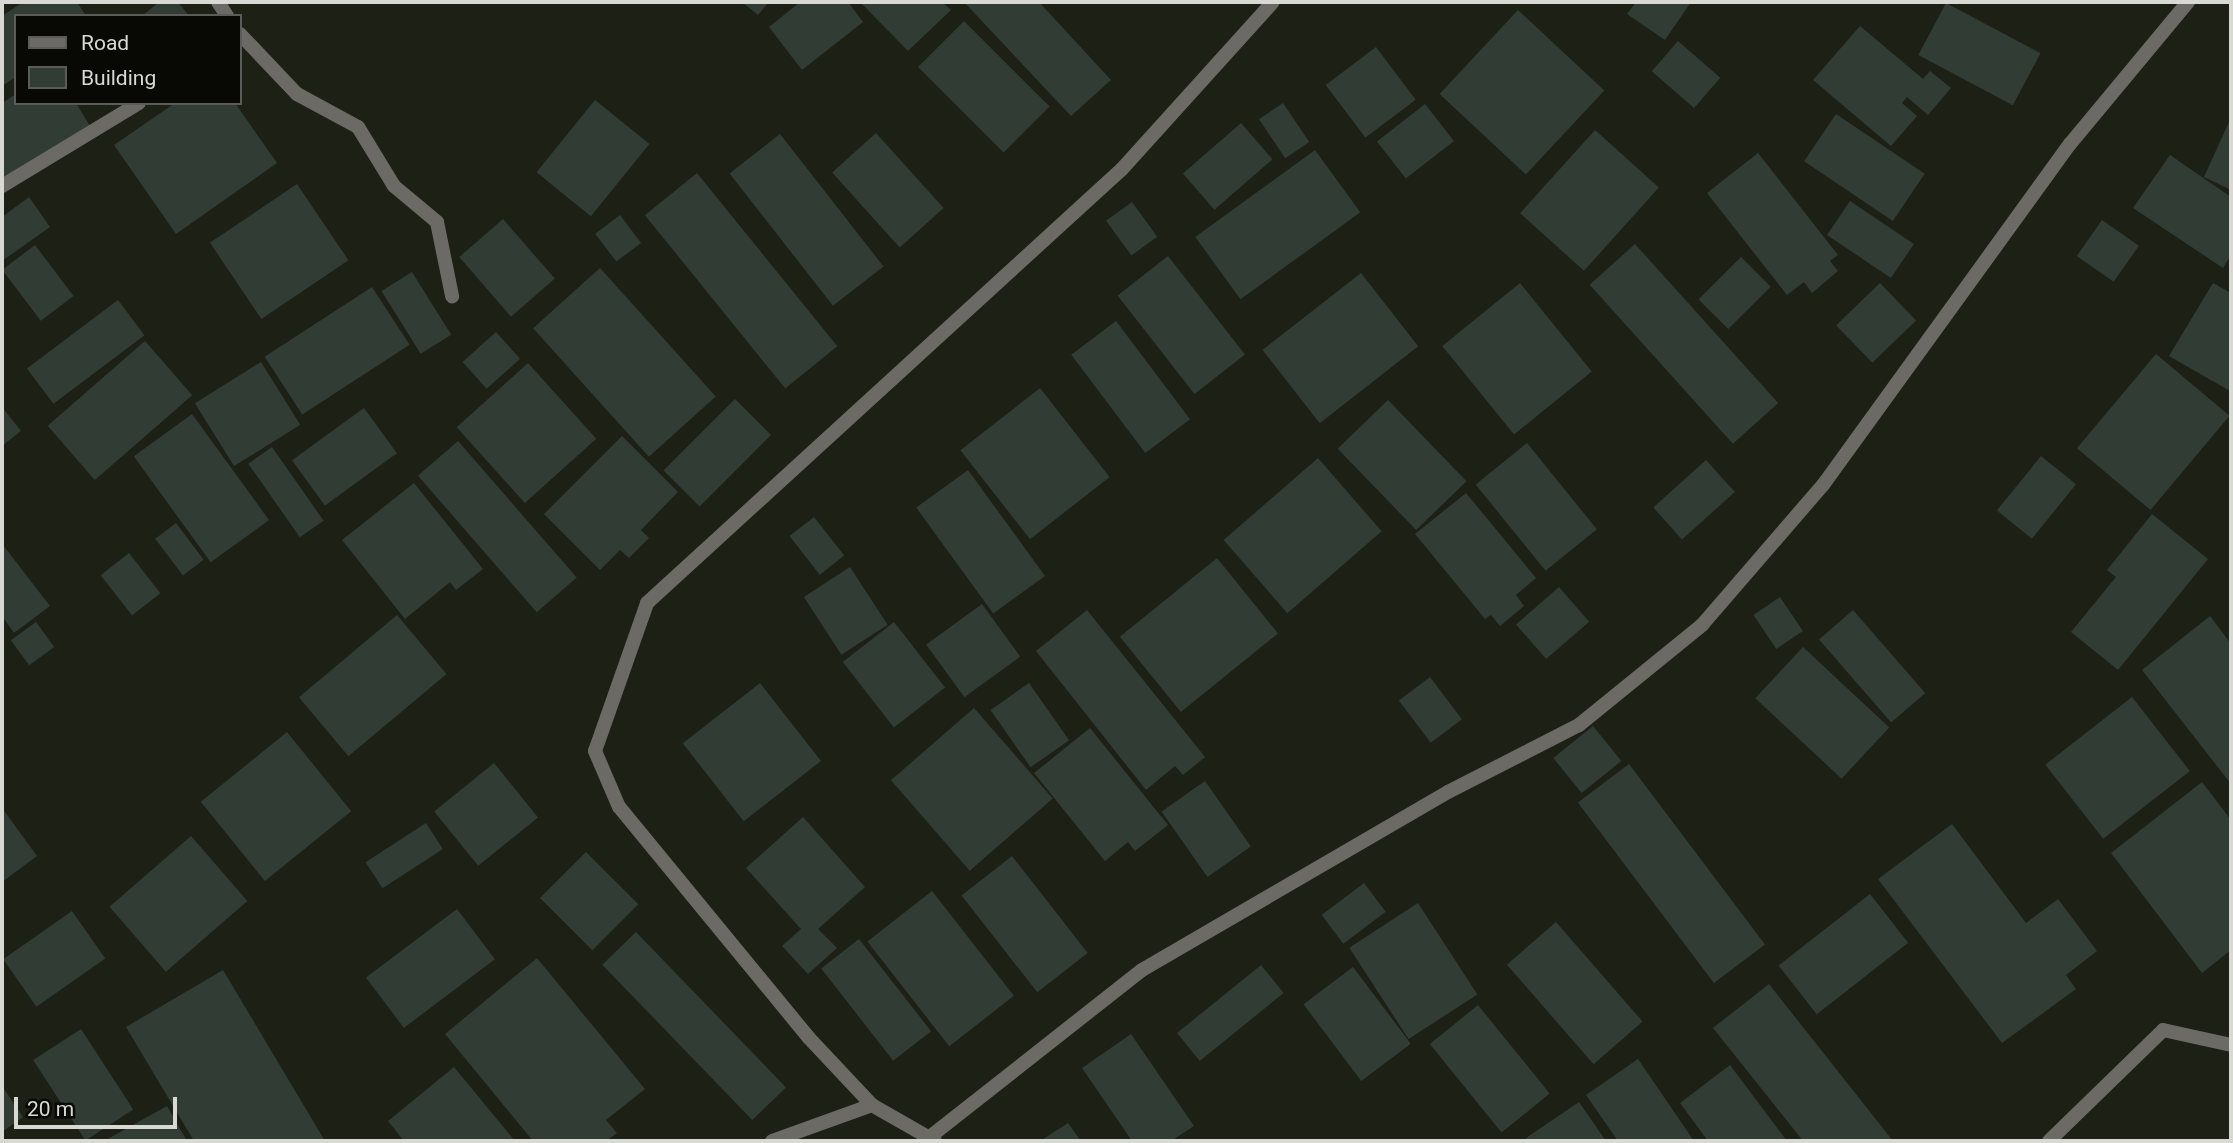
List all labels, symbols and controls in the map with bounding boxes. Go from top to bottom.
legend [14,14,242,105]
text: Road [81,31,129,55]
text: Building [81,66,156,90]
scale bar [18,1084,180,1128]
text: 20 m [27,1097,74,1121]

